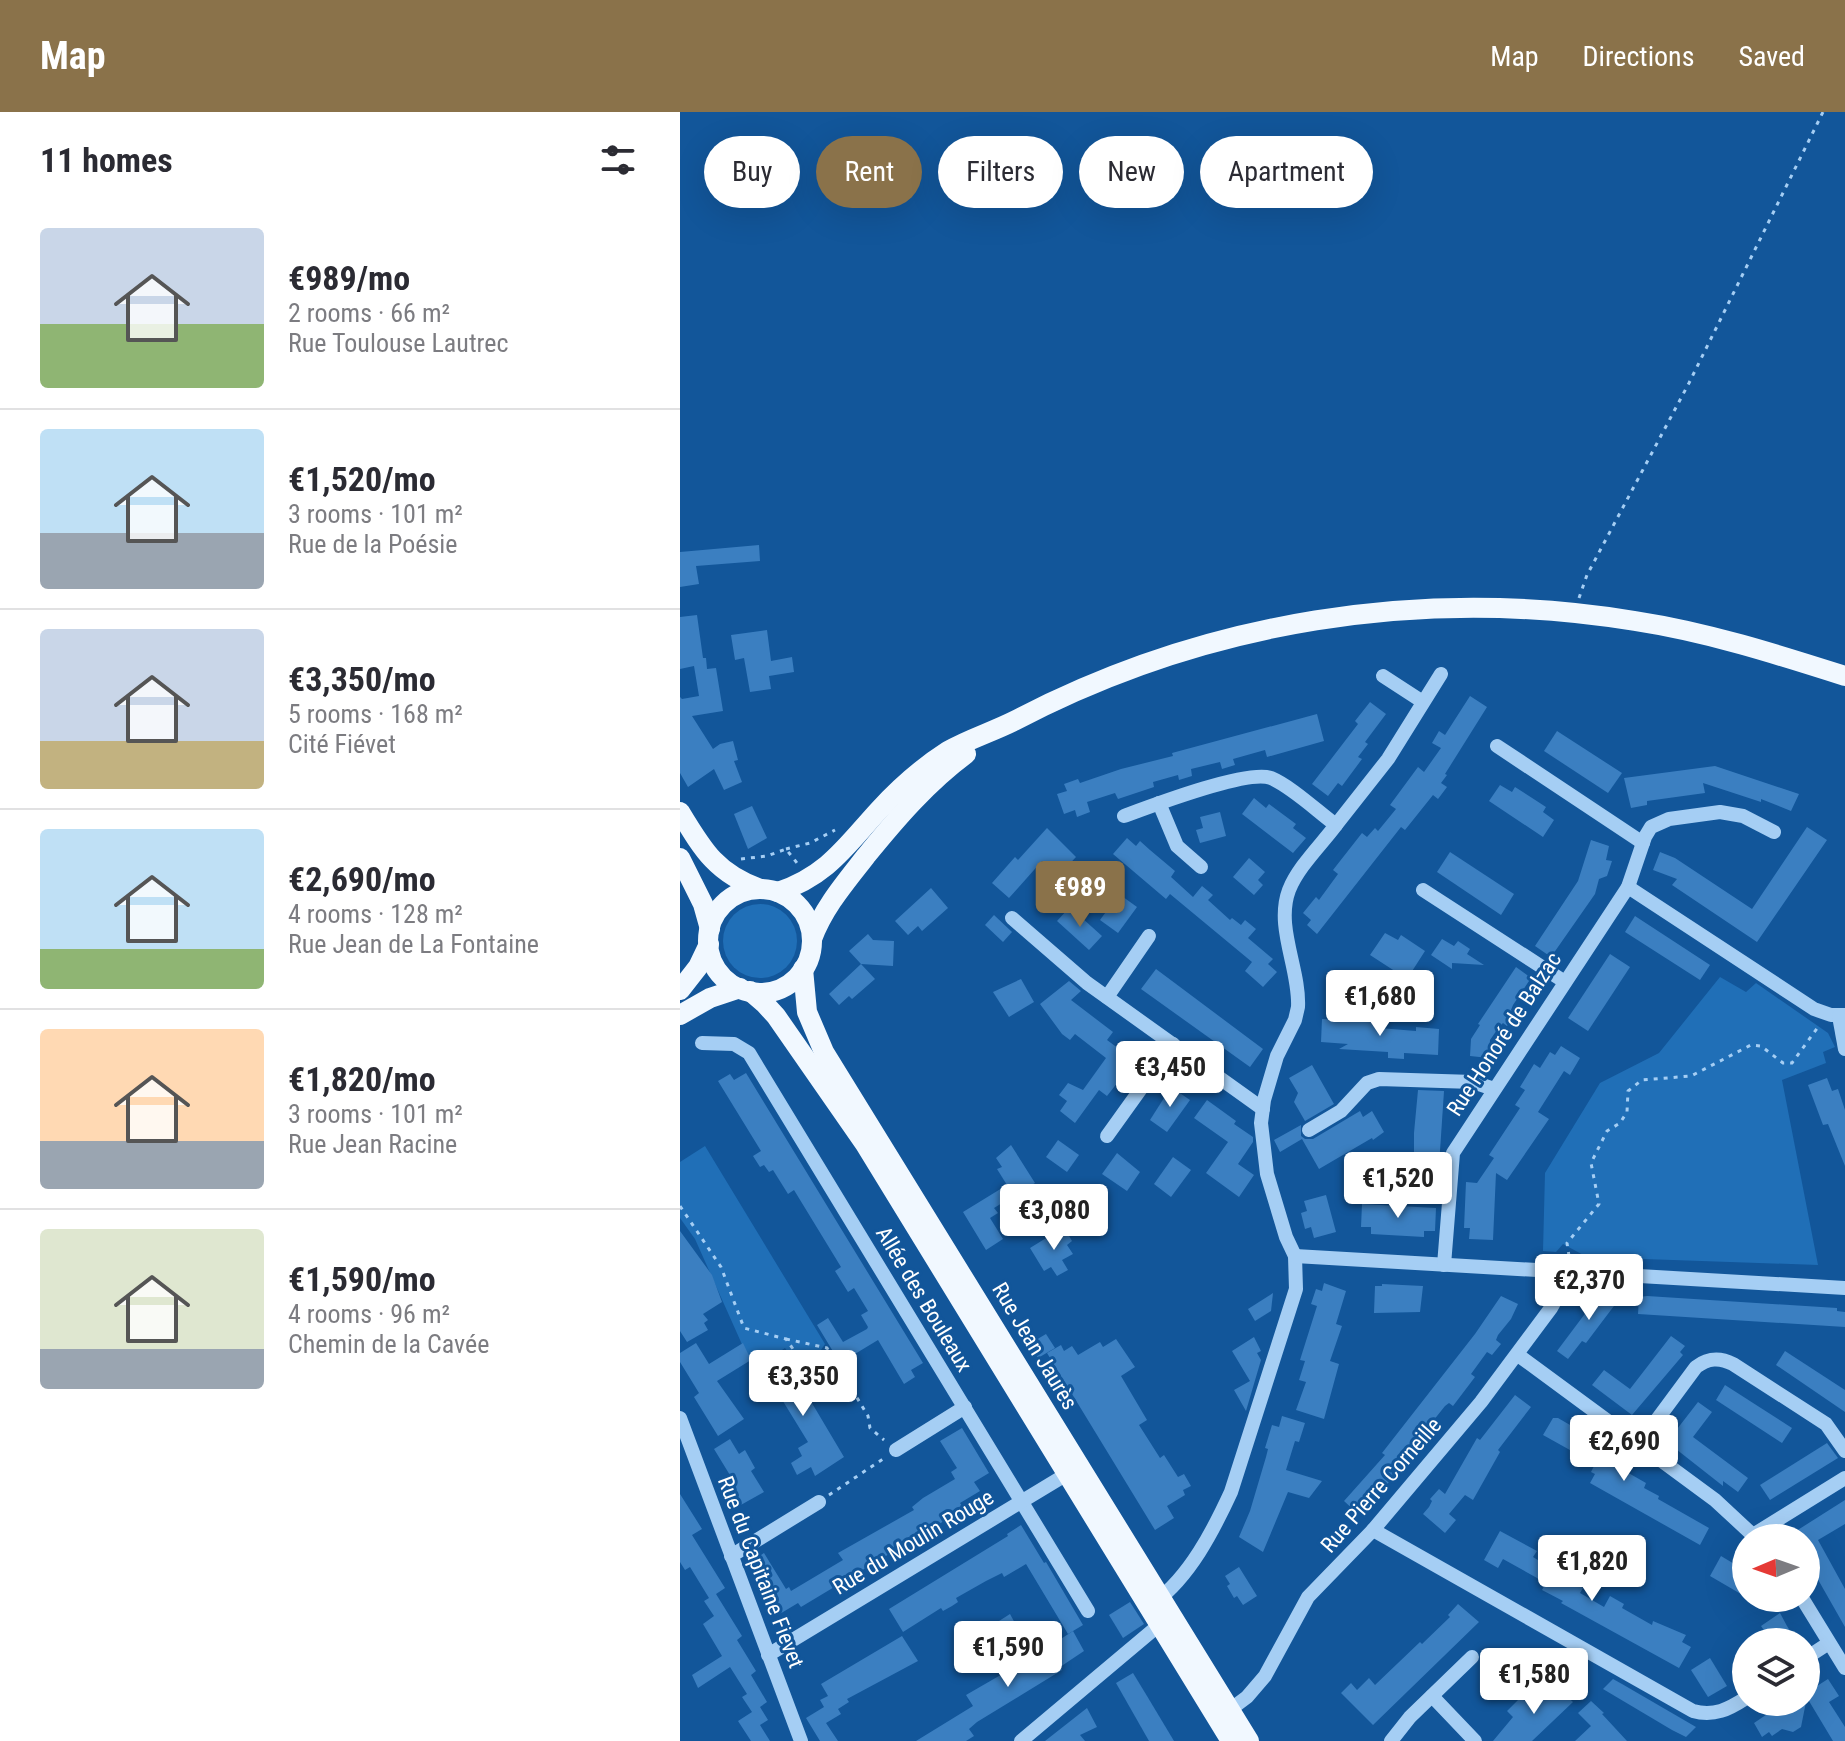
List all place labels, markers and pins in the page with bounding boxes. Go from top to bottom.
pin: €989 [1033,861,1127,929]
pin: €1,680 [1315,970,1445,1038]
pin: €3,450 [1105,1041,1235,1109]
pin: €1,520 [1333,1152,1463,1220]
pin: €3,080 [989,1184,1119,1252]
pin: €2,370 [1524,1254,1654,1322]
pin: €3,350 [738,1350,868,1418]
pin: €2,690 [1559,1415,1689,1483]
pin: €1,820 [1527,1535,1657,1603]
pin: €1,590 [943,1621,1073,1689]
pin: €1,580 [1469,1648,1599,1716]

